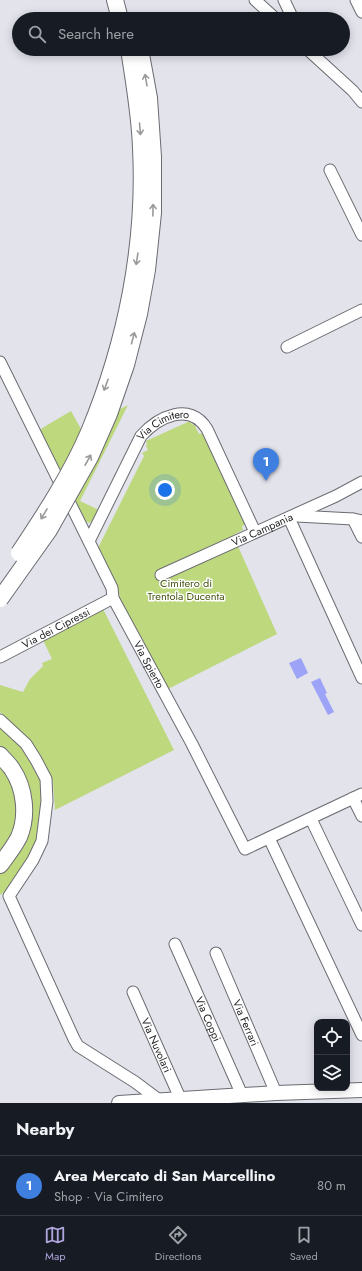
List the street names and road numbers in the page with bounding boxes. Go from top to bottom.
street label: Via Cimitero [133,406,190,444]
street label: Via Campania [229,509,295,550]
street label: Via dei Cipressi [19,603,93,652]
street label: Via Spierto [130,638,168,691]
street label: Via Coppi [191,994,225,1044]
street label: Via Ferrari [229,997,263,1049]
street label: Via Nuvolari [137,1015,176,1075]

